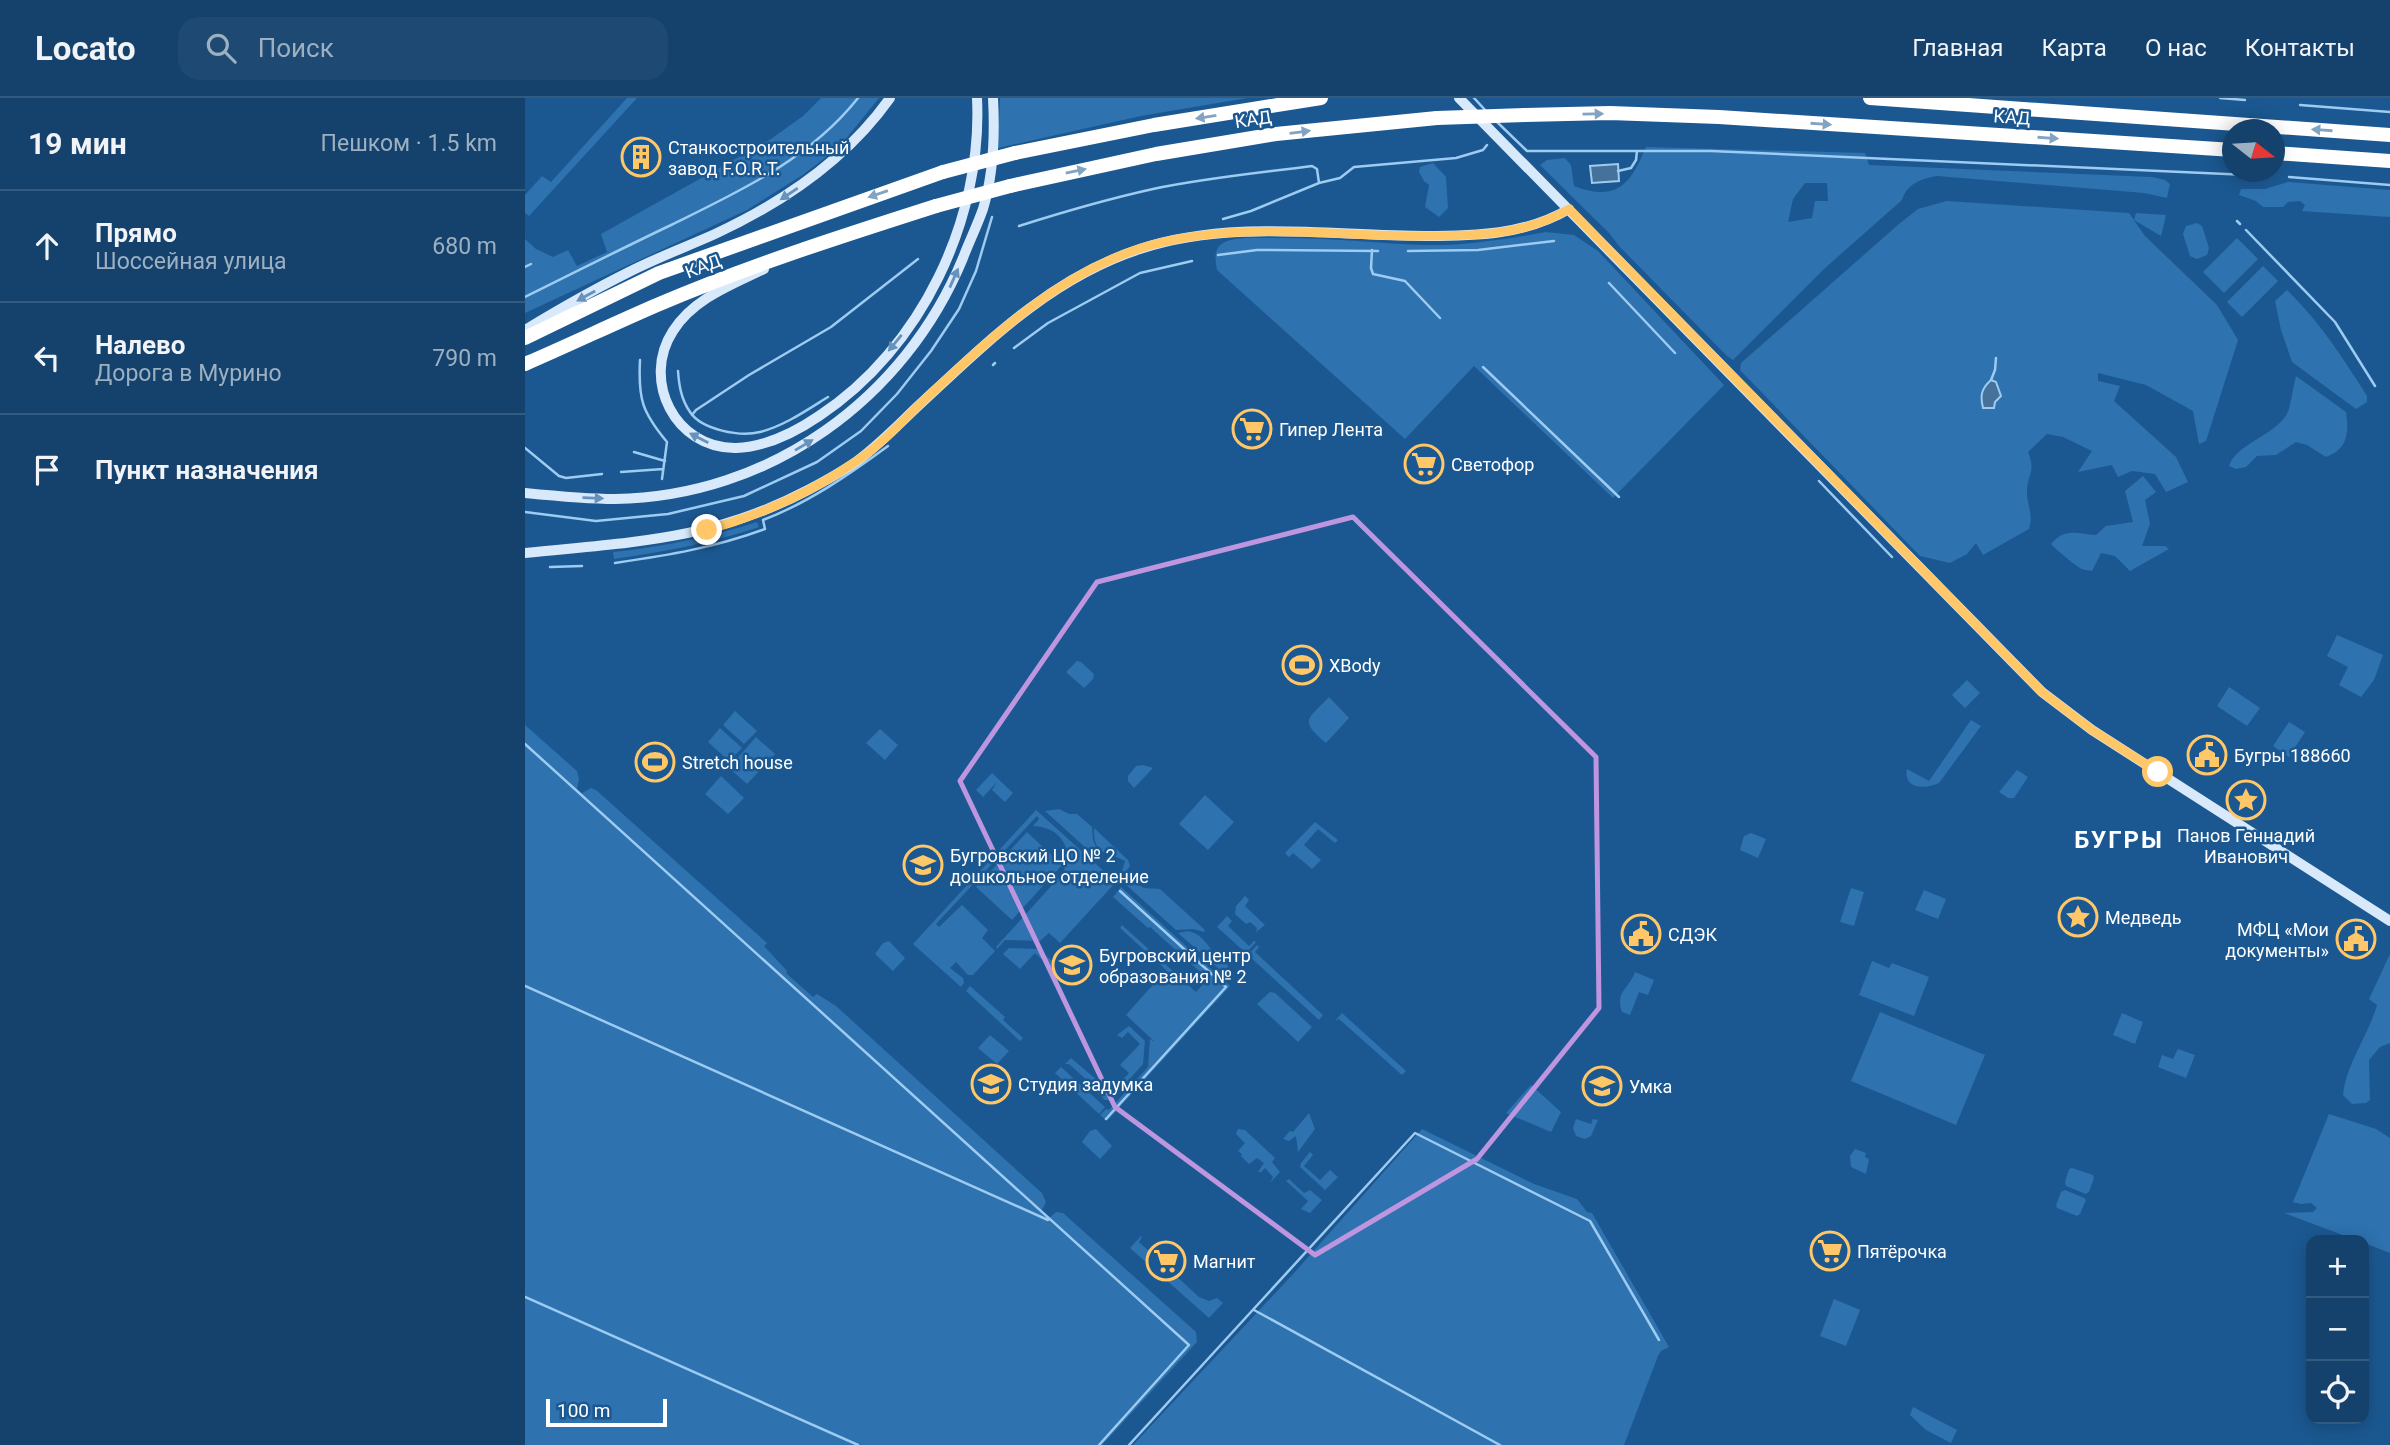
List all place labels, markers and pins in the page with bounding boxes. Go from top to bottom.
building icon: Станкостроительный завод F.O.R.T. [620,136,662,178]
place label: Станкостроительный завод F.O.R.T. [668,137,849,179]
supermarket icon: Гипер Лента [1231,408,1273,450]
place label: Гипер Лента [1279,419,1383,440]
supermarket icon: Светофор [1403,443,1445,485]
place label: Светофор [1451,454,1534,475]
sports icon: XBody [1281,644,1323,686]
place label: XBody [1329,655,1381,676]
public building icon: Бугры 188660 [2186,734,2228,776]
sports icon: Stretch house [634,741,676,783]
place label: Бугры 188660 [2234,745,2351,766]
place label: Stretch house [682,752,793,773]
place icon: Панов Геннадий Иванович [2225,779,2267,821]
place label: Панов Геннадий Иванович [2177,825,2315,867]
school or university icon: Бугровский ЦО № 2 дошкольное отделение [902,844,944,886]
place label: Бугровский ЦО № 2 дошкольное отделение [950,845,1149,887]
place icon: Медведь [2057,896,2099,938]
place label: Медведь [2105,907,2182,928]
public building icon: СДЭК [1620,913,1662,955]
public building icon: МФЦ «Мои документы» [2335,918,2377,960]
place label: МФЦ «Мои документы» [2225,919,2329,961]
place label: СДЭК [1668,924,1717,945]
school or university icon: Бугровский центр образования № 2 [1051,944,1093,986]
place label: Бугровский центр образования № 2 [1099,945,1251,987]
school or university icon: Студия задумка [970,1063,1012,1105]
school or university icon: Умка [1581,1065,1623,1107]
place label: Студия задумка [1018,1074,1153,1095]
place label: Умка [1629,1076,1672,1097]
supermarket icon: Пятёрочка [1809,1230,1851,1272]
supermarket icon: Магнит [1145,1240,1187,1282]
place label: Пятёрочка [1857,1241,1947,1262]
place label: Магнит [1193,1251,1256,1272]

